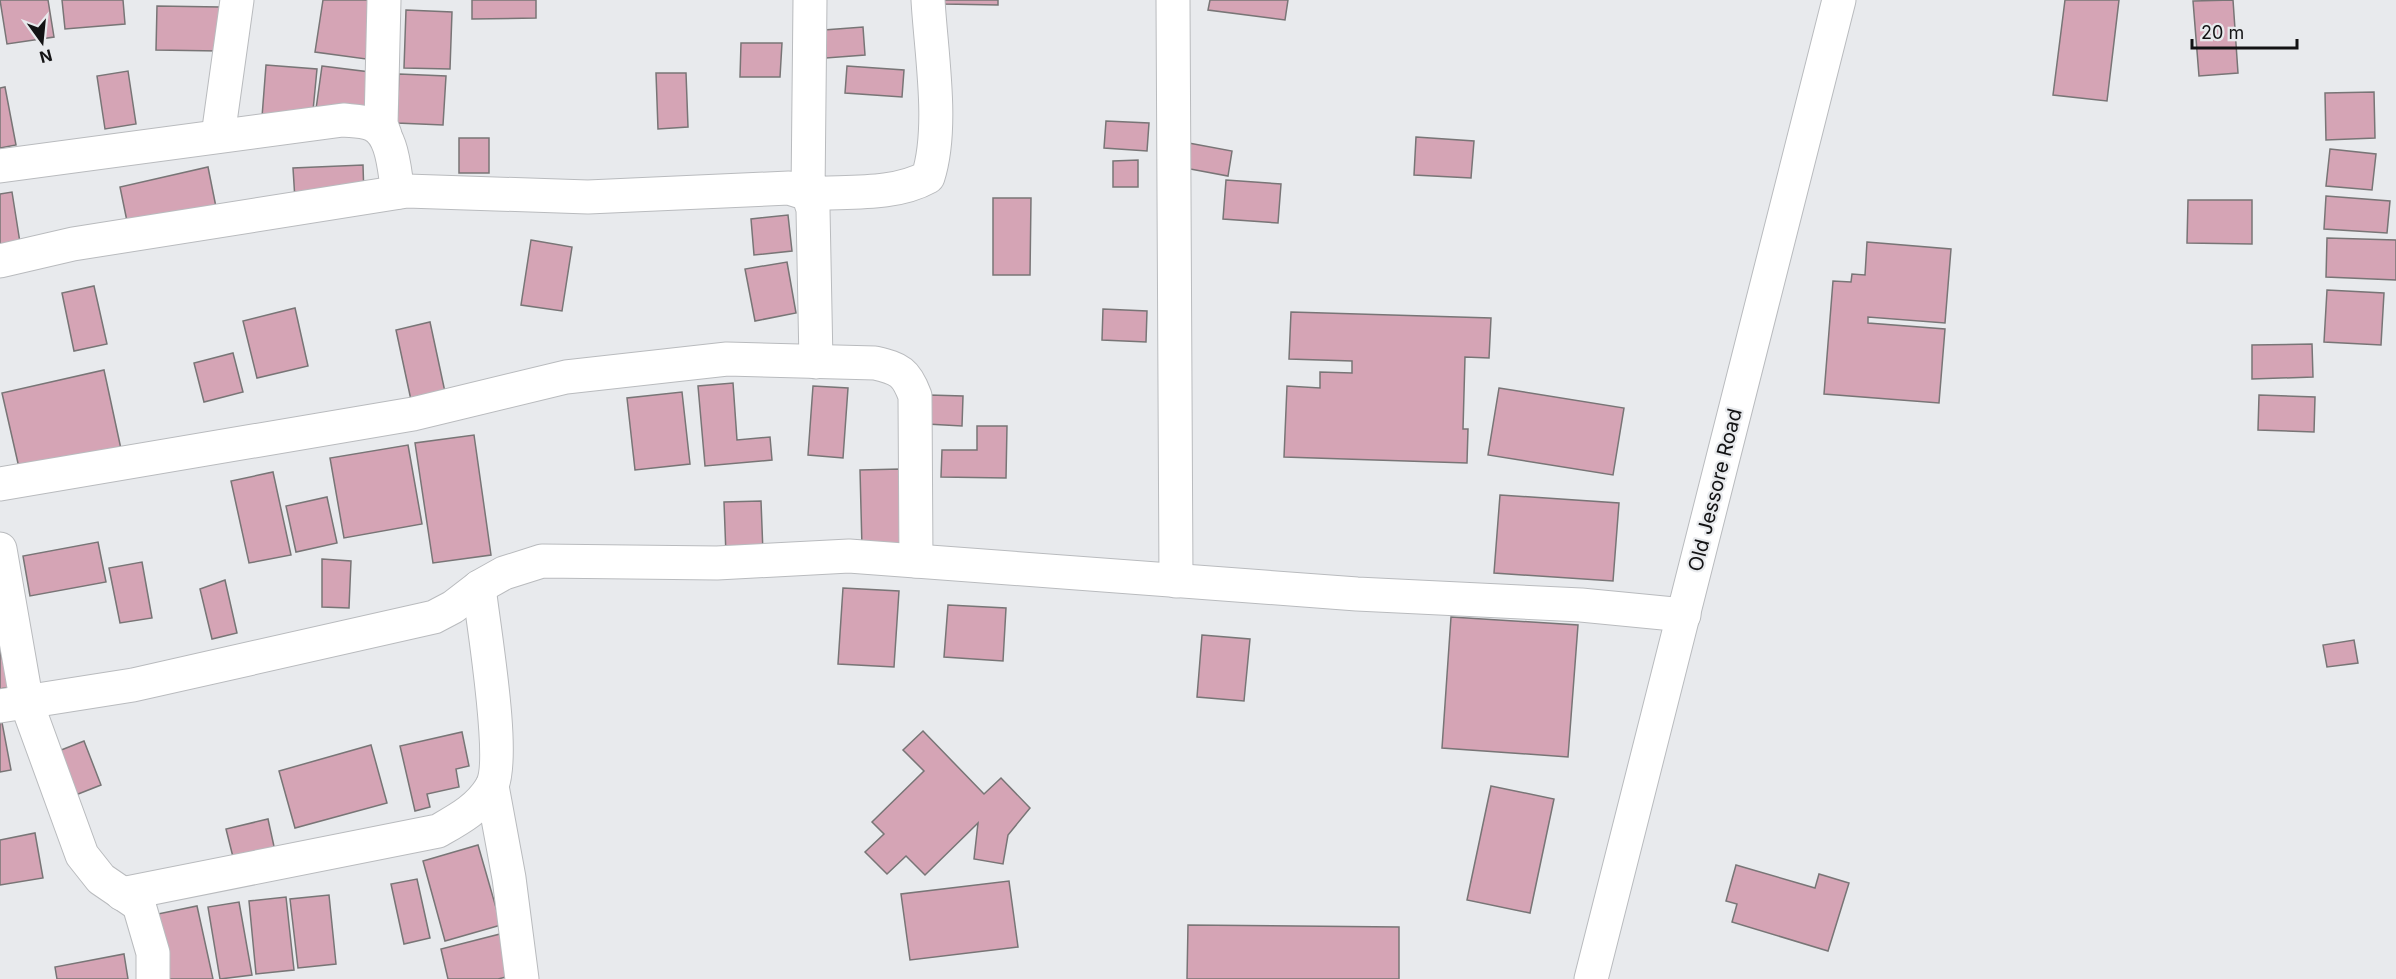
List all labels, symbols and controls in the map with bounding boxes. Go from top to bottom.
north arrow [12,12,72,72]
scale bar [2192,12,2297,50]
text: 20 m [2201,22,2244,43]
text: N [37,45,54,68]
street label: Old Jessore Road [1683,406,1747,574]

